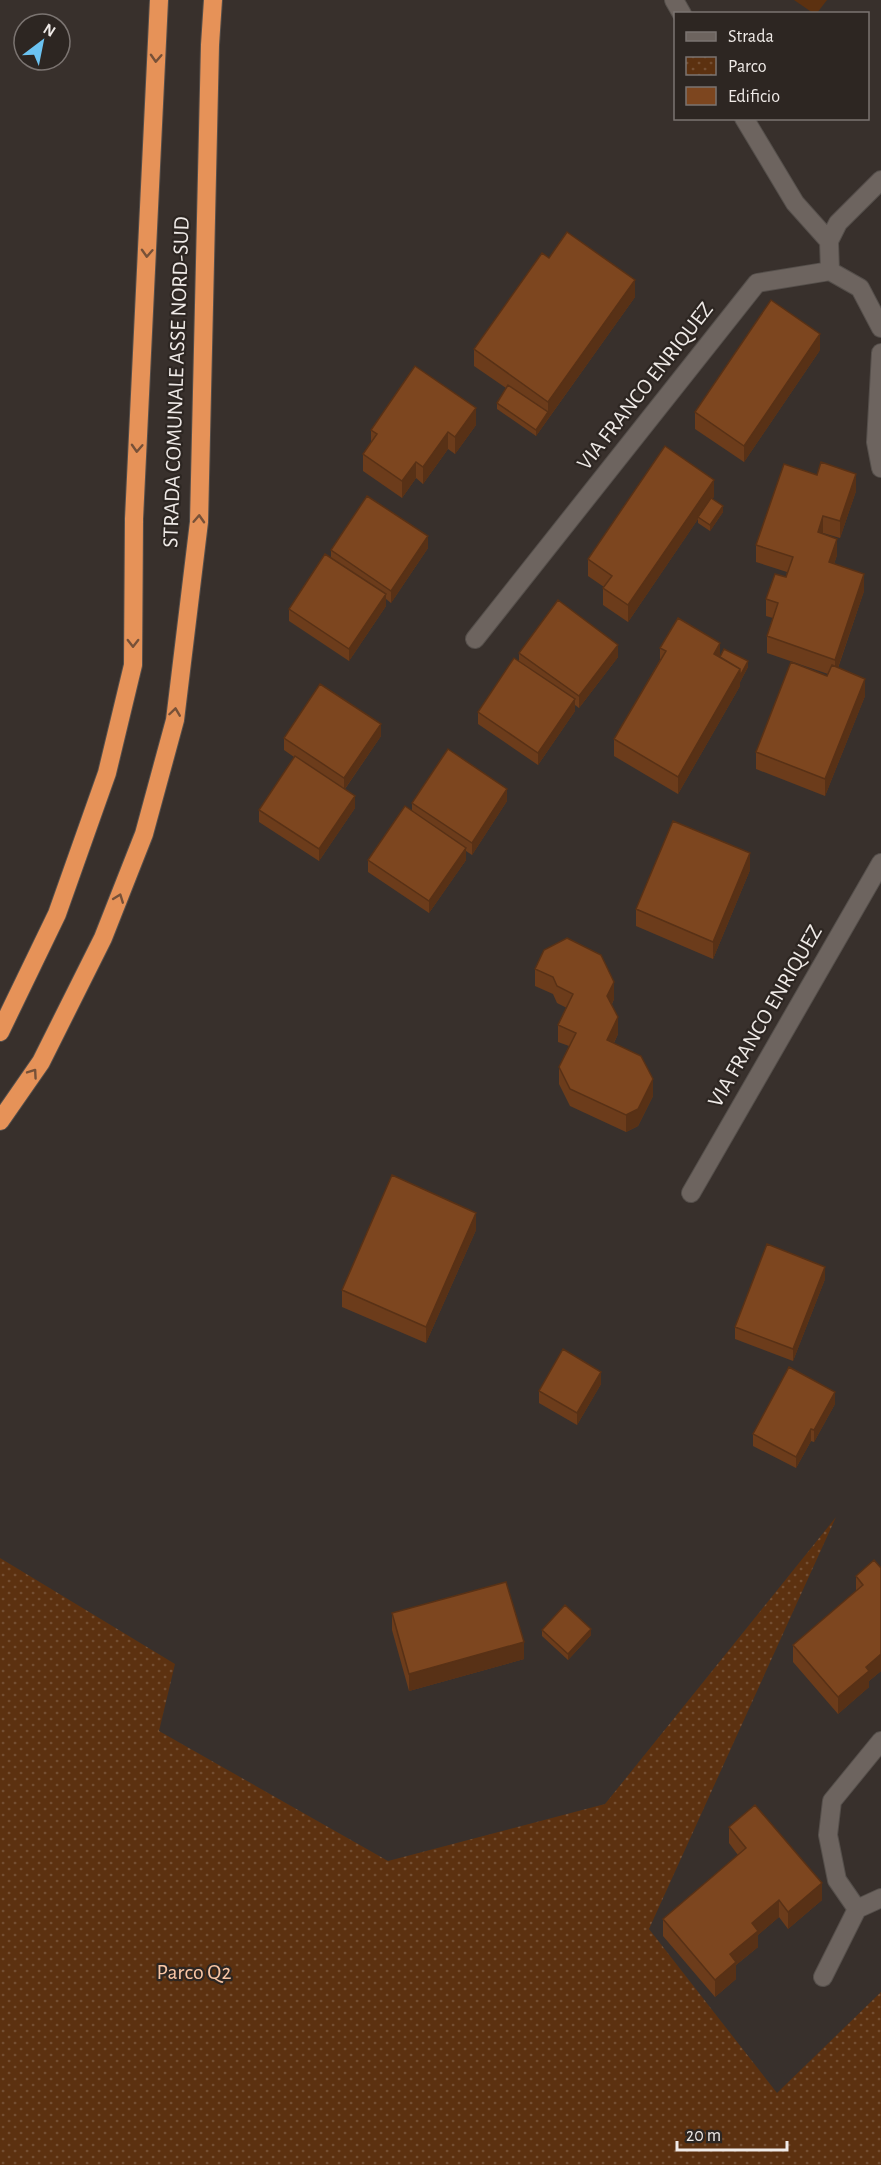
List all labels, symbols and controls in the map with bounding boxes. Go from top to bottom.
north arrow [12,12,72,72]
legend [674,12,869,120]
text: N [40,20,58,40]
text: Strada [728,28,774,46]
one-way arrow [150,54,163,63]
text: Parco [728,58,767,76]
text: Edificio [728,88,780,106]
street label: STRADA COMUNALE ASSE NORD-SUD [159,216,193,548]
one-way arrow [140,249,153,258]
street label: VIA FRANCO ENRIQUEZ [573,298,717,474]
one-way arrow [131,443,144,452]
one-way arrow [192,514,205,523]
one-way arrow [127,638,139,647]
one-way arrow [169,708,181,717]
one-way arrow [112,894,124,905]
street label: VIA FRANCO ENRIQUEZ [704,921,826,1111]
one-way arrow [26,1069,37,1080]
park label: Parco Q2 [157,1961,231,1983]
scale bar [677,2114,786,2152]
text: 20 m [686,2127,721,2145]

